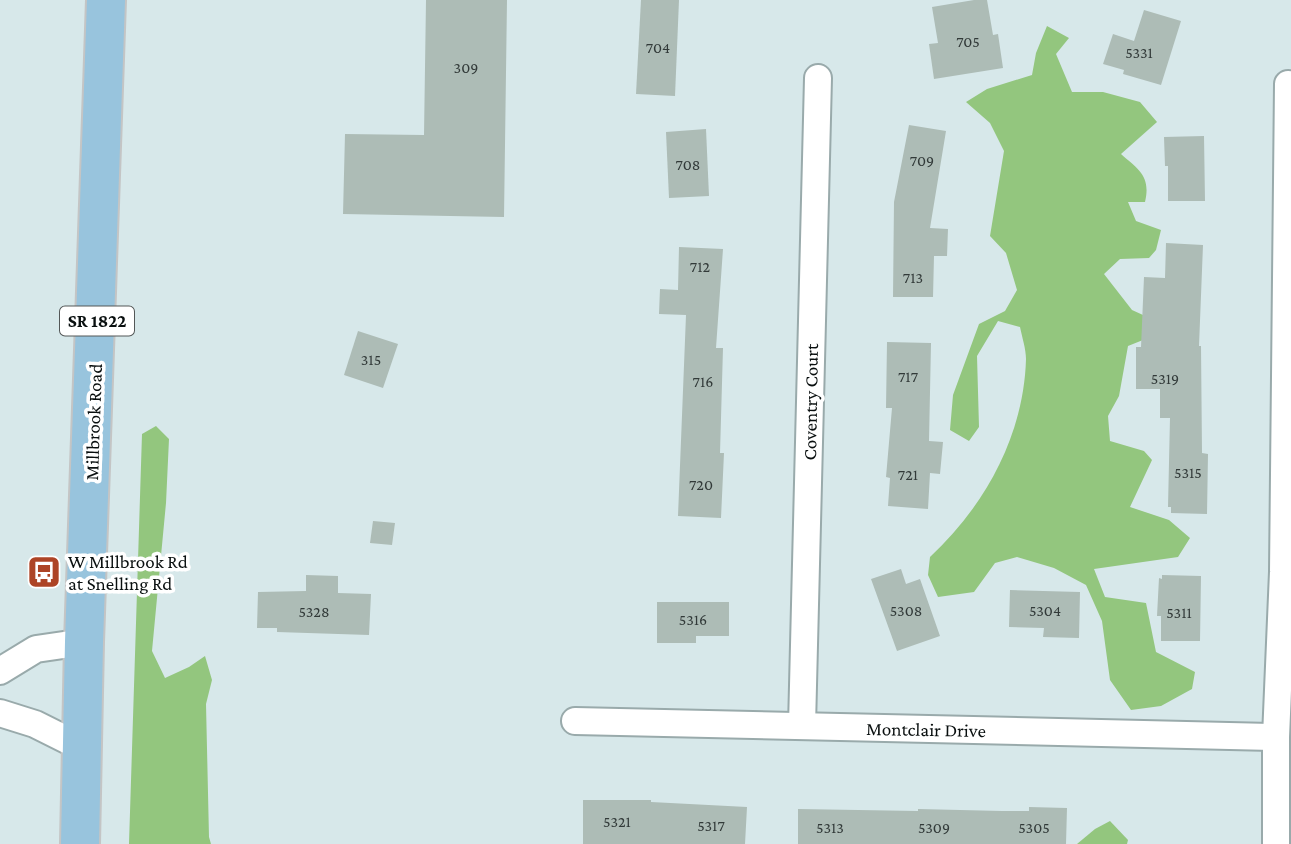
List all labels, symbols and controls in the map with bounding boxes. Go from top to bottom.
house number: 705 [956,33,980,50]
house number: 704 [646,39,670,56]
house number: 5331 [1125,44,1153,61]
house number: 309 [454,59,478,76]
house number: 709 [910,152,934,169]
house number: 708 [676,156,700,173]
house number: 712 [690,258,711,275]
house number: 713 [903,269,923,286]
road number: SR 1822 [60,306,134,335]
street label: Coventry Court [799,343,822,461]
house number: 315 [361,351,381,368]
street label: Millbrook Road [81,363,106,481]
house number: 717 [898,368,919,385]
house number: 5319 [1151,370,1179,387]
house number: 716 [693,373,713,390]
house number: 5315 [1174,464,1202,481]
house number: 721 [898,466,918,483]
house number: 720 [689,476,713,493]
place label: W Millbrook Rd at Snelling Rd [68,551,188,594]
bus stop icon: W Millbrook Rd at Snelling Rd [25,553,63,591]
house number: 5308 [890,602,922,619]
house number: 5304 [1029,602,1061,619]
house number: 5328 [298,603,330,620]
house number: 5311 [1166,604,1192,621]
house number: 5316 [679,611,707,628]
street label: Montclair Drive [866,718,986,741]
house number: 5321 [603,813,631,830]
house number: 5317 [697,817,725,834]
house number: 5313 [816,819,844,836]
house number: 5309 [918,819,950,836]
house number: 5305 [1018,819,1050,836]

